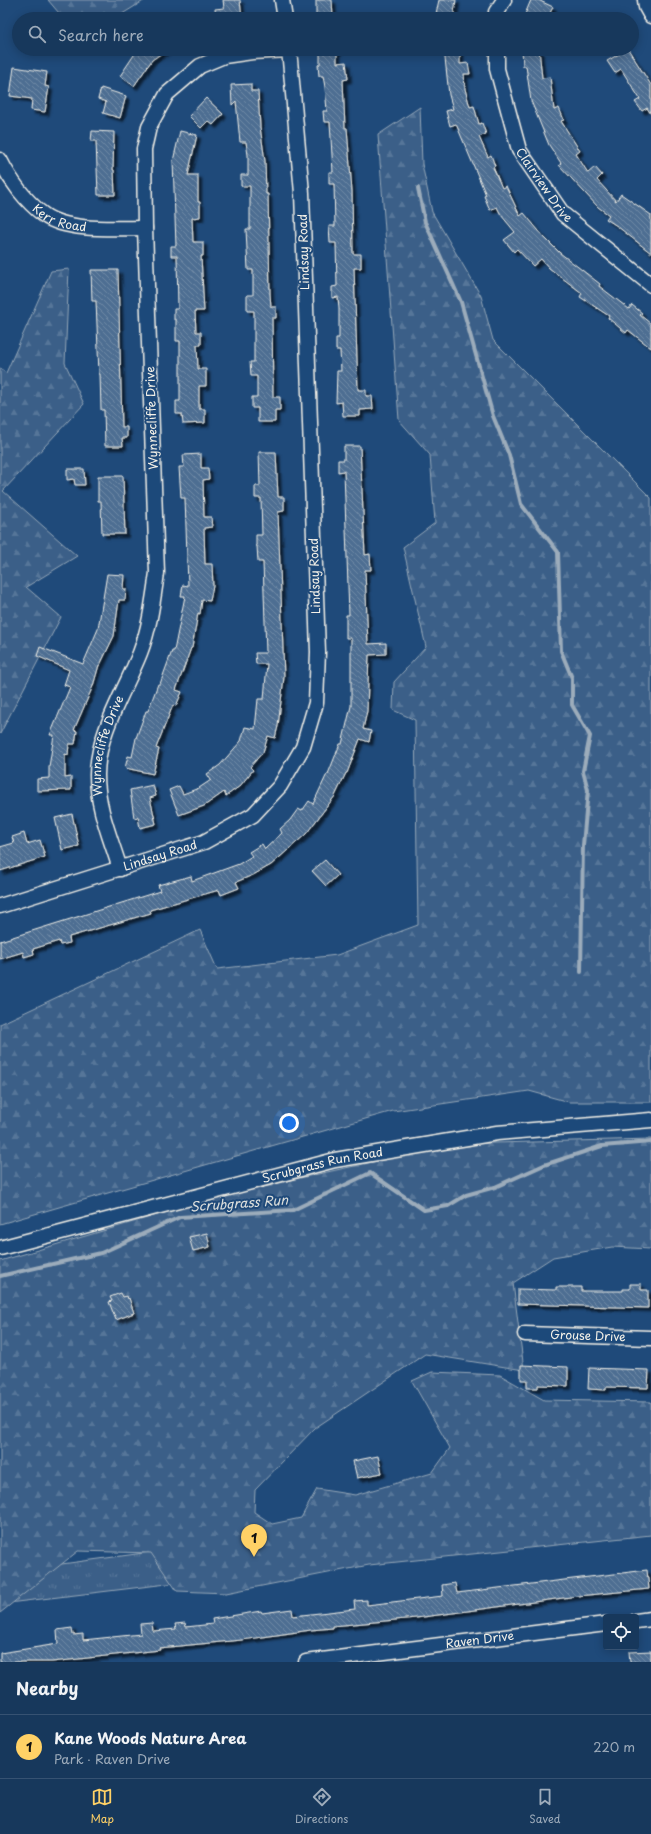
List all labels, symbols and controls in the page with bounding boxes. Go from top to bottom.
search box [12,12,639,56]
icon: search [26,23,48,45]
text: Search here [58,23,144,46]
street label: Clairview Drive [512,144,576,226]
street label: Kerr Road [29,199,88,235]
street label: Lindsay Road [293,214,313,290]
street label: Wynnecliffe Drive [140,366,162,470]
street label: Lindsay Road [304,538,324,614]
street label: Wynnecliffe Drive [87,692,128,797]
street label: Lindsay Road [121,835,199,875]
your location [279,1113,299,1133]
street label: Scrubgrass Run Road [260,1142,384,1187]
water label: Scrubgrass Run [189,1190,290,1215]
street label: Grouse Drive [550,1325,627,1345]
pin: 1 [241,1524,267,1557]
map controls [603,1614,639,1650]
button: locate [603,1614,639,1650]
street label: Raven Drive [444,1626,515,1652]
text: Nearby [16,1675,78,1701]
text: Kane Woods Nature Area [54,1726,247,1749]
text: 1 [26,1737,32,1756]
text: 220 m [593,1737,635,1756]
text: Park · Raven Drive [54,1749,170,1768]
tab: Map [90,1786,114,1827]
tab: Directions [295,1786,348,1827]
tab: Saved [529,1786,561,1827]

